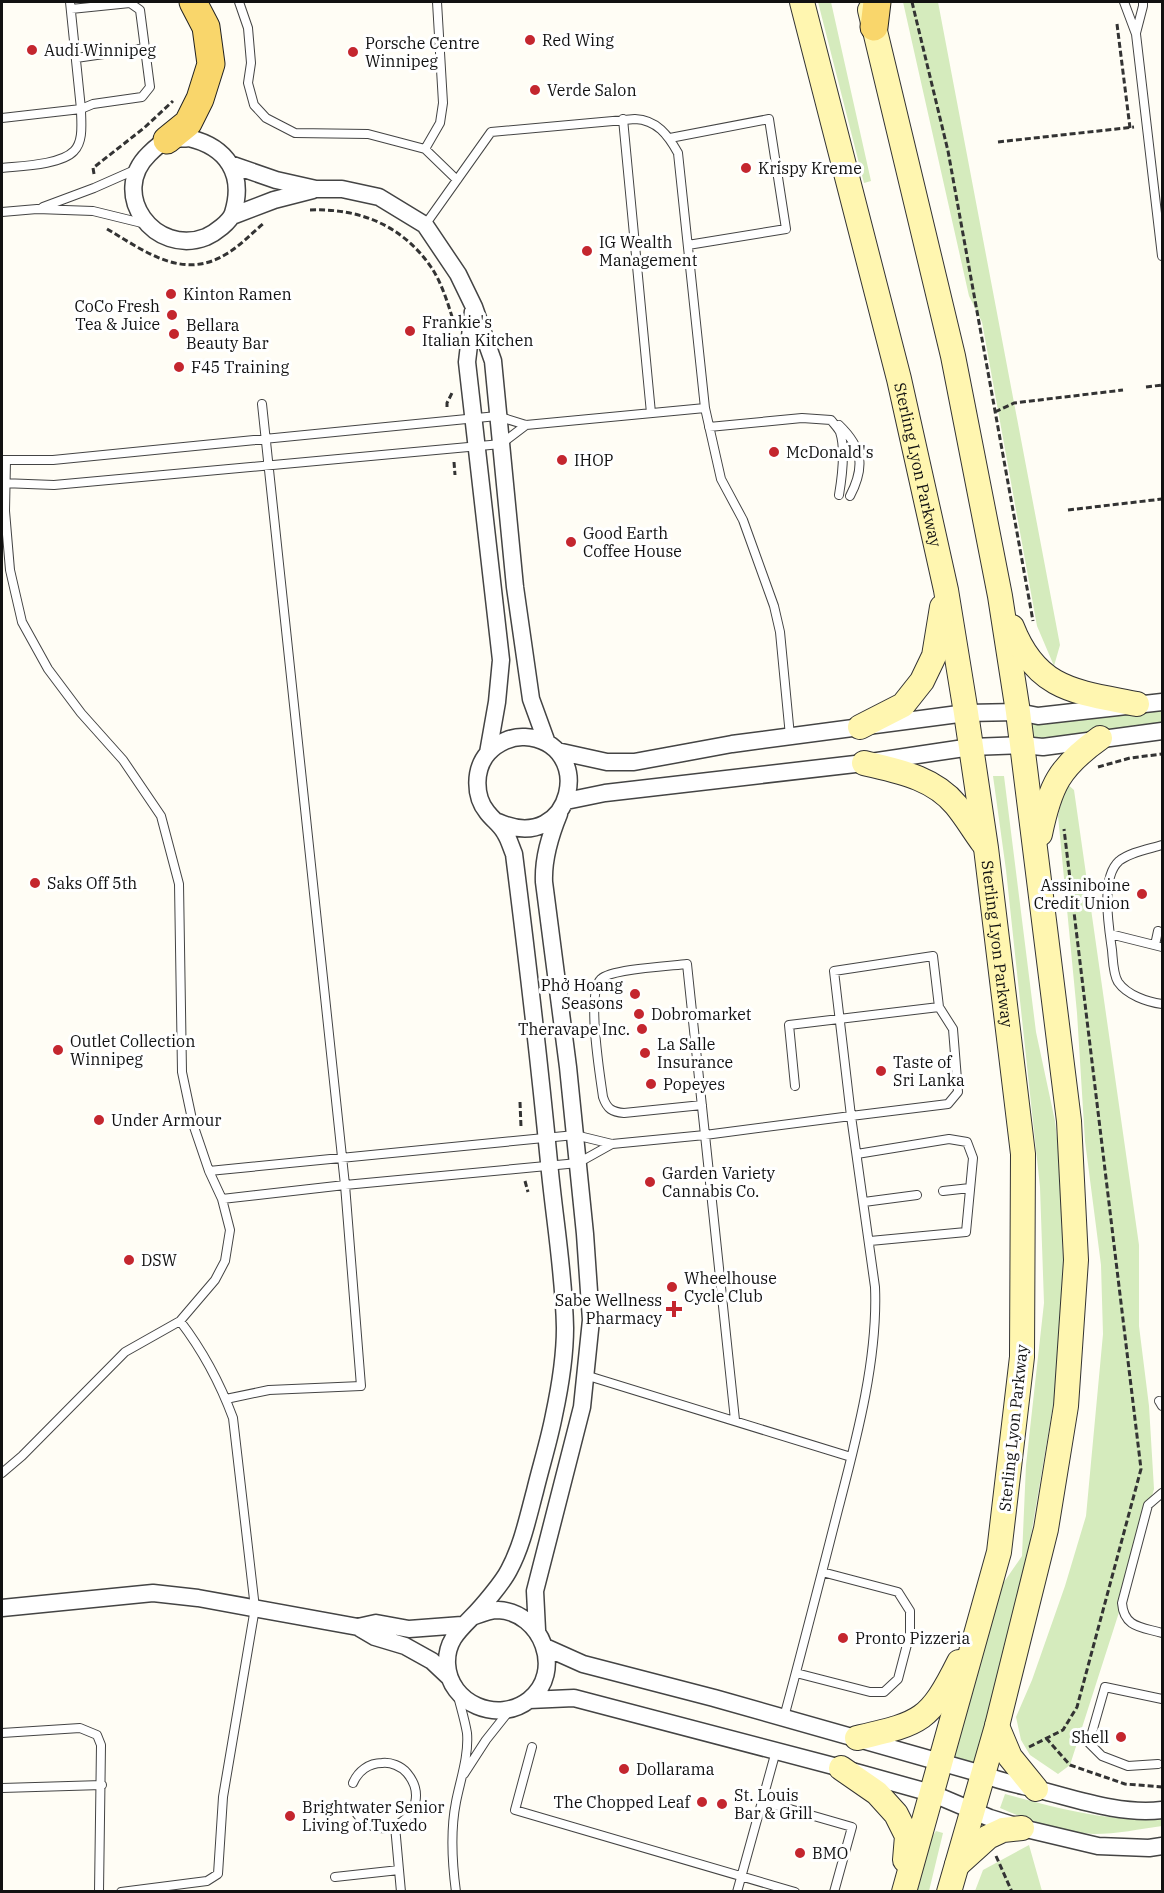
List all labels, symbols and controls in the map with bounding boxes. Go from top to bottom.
place label: Red Wing [542,30,614,50]
place label: Porsche Centre Winnipeg [365,33,479,71]
marker: Red Wing [523,33,537,47]
place label: Audi Winnipeg [44,40,156,60]
marker: Audi Winnipeg [25,43,39,57]
marker: Porsche Centre Winnipeg [346,45,360,59]
place label: Verde Salon [547,80,637,100]
marker: Verde Salon [528,83,542,97]
place label: Krispy Kreme [758,158,862,178]
marker: Krispy Kreme [739,161,753,175]
place label: IG Wealth Management [599,232,698,270]
marker: IG Wealth Management [580,244,594,258]
place label: Kinton Ramen [183,284,292,304]
marker: Kinton Ramen [164,287,178,301]
place label: CoCo Fresh Tea & Juice [75,296,160,334]
marker: CoCo Fresh Tea & Juice [165,308,179,322]
place label: Frankie's Italian Kitchen [422,312,533,350]
place label: Bellara Beauty Bar [186,315,268,353]
marker: Frankie's Italian Kitchen [403,324,417,338]
marker: Bellara Beauty Bar [167,327,181,341]
place label: F45 Training [191,357,289,377]
marker: F45 Training [172,360,186,374]
street label: Sterling Lyon Parkway [890,380,946,549]
place label: McDonald's [786,442,874,462]
marker: McDonald's [767,445,781,459]
place label: IHOP [574,450,614,470]
marker: IHOP [555,453,569,467]
place label: Good Earth Coffee House [583,523,682,561]
marker: Good Earth Coffee House [564,535,578,549]
street label: Sterling Lyon Parkway [978,859,1018,1029]
place label: Saks Off 5th [47,873,137,893]
place label: Assiniboine Credit Union [1034,875,1130,913]
marker: Saks Off 5th [28,876,42,890]
marker: Assiniboine Credit Union [1135,887,1149,901]
place label: Phở Hoang Seasons [541,975,623,1013]
marker: Phở Hoang Seasons [628,987,642,1001]
place label: Dobromarket [651,1004,752,1024]
marker: Dobromarket [632,1007,646,1021]
place label: Theravape Inc. [518,1019,630,1039]
marker: Theravape Inc. [635,1022,649,1036]
place label: Outlet Collection Winnipeg [70,1031,195,1069]
place label: La Salle Insurance [657,1034,733,1072]
marker: Outlet Collection Winnipeg [51,1043,65,1057]
marker: La Salle Insurance [638,1046,652,1060]
place label: Taste of Sri Lanka [893,1052,965,1090]
marker: Taste of Sri Lanka [874,1064,888,1078]
place label: Popeyes [663,1074,725,1094]
marker: Popeyes [644,1077,658,1091]
place label: Under Armour [111,1110,221,1130]
marker: Under Armour [92,1113,106,1127]
place label: Garden Variety Cannabis Co. [662,1163,775,1201]
marker: Garden Variety Cannabis Co. [643,1175,657,1189]
place label: DSW [141,1250,178,1270]
marker: DSW [122,1253,136,1267]
place label: Wheelhouse Cycle Club [684,1268,777,1306]
marker: Wheelhouse Cycle Club [665,1280,679,1294]
place label: Sabe Wellness Pharmacy [555,1290,662,1328]
marker: Sabe Wellness Pharmacy [667,1302,681,1316]
street label: Sterling Lyon Parkway [994,1343,1032,1513]
place label: Pronto Pizzeria [855,1628,970,1648]
marker: Pronto Pizzeria [836,1631,850,1645]
place label: Shell [1071,1727,1109,1747]
marker: Shell [1114,1730,1128,1744]
place label: Dollarama [636,1759,715,1779]
marker: Dollarama [617,1762,631,1776]
place label: St. Louis Bar & Grill [734,1785,813,1823]
place label: The Chopped Leaf [554,1792,692,1812]
marker: The Chopped Leaf [695,1795,709,1809]
place label: Brightwater Senior Living of Tuxedo [302,1797,444,1835]
marker: St. Louis Bar & Grill [715,1797,729,1811]
marker: Brightwater Senior Living of Tuxedo [283,1809,297,1823]
place label: BMO [812,1843,848,1863]
marker: BMO [793,1846,807,1860]

